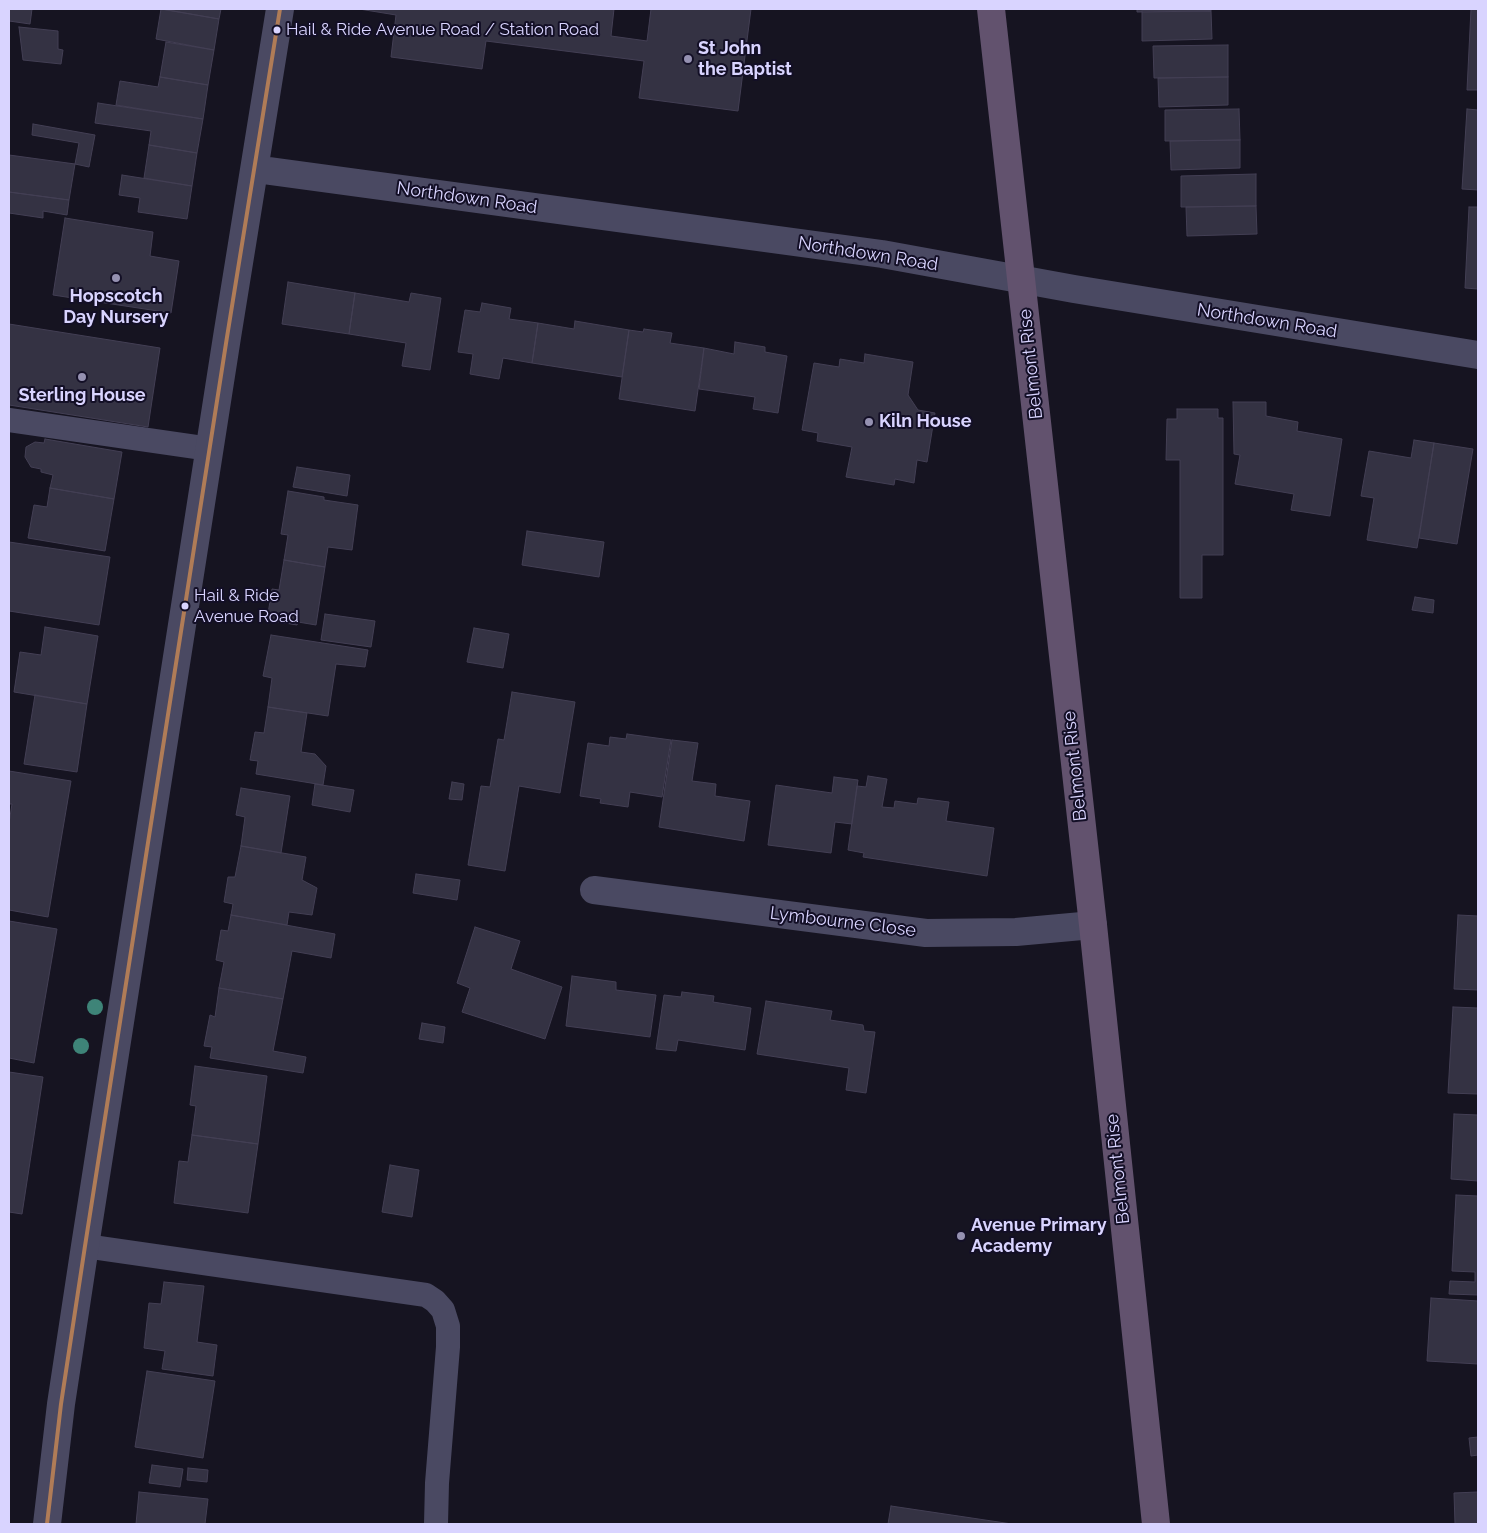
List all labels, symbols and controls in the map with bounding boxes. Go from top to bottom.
place label: Hail & Ride Avenue Road / Station Road [286,20,599,40]
marker: Hail & Ride Avenue Road / Station Road [272,25,282,35]
place label: St John the Baptist [698,38,792,80]
marker: St John the Baptist [682,53,694,65]
street label: Northdown Road [395,177,539,219]
street label: Northdown Road [796,232,940,276]
marker: Hopscotch Day Nursery [110,272,122,284]
place label: Hopscotch Day Nursery [63,286,169,328]
street label: Northdown Road [1195,299,1339,343]
street label: Belmont Rise [1014,308,1048,420]
marker: Sterling House [76,371,88,383]
place label: Sterling House [18,385,146,407]
place label: Kiln House [879,411,971,433]
marker: Kiln House [863,416,875,428]
place label: Hail & Ride Avenue Road [194,586,299,626]
marker: Hail & Ride Avenue Road [180,601,190,611]
street label: Belmont Rise [1058,710,1092,822]
street label: Lymbourne Close [769,902,917,942]
street label: Belmont Rise [1101,1113,1135,1225]
place label: Avenue Primary Academy [971,1215,1107,1258]
marker: Avenue Primary Academy [955,1230,967,1242]

